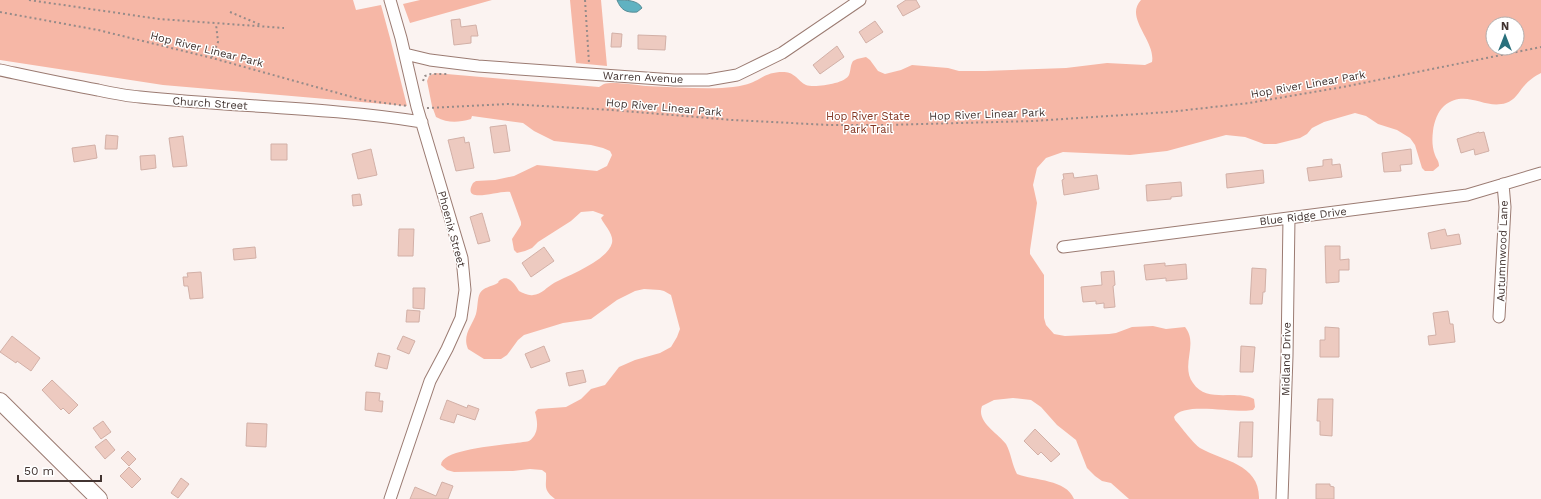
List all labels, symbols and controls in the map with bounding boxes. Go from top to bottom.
north arrow [1485,16,1525,56]
text: N [1501,20,1509,33]
street label: Hop River Linear Park [149,29,265,70]
street label: Hop River Linear Park [1250,68,1366,101]
street label: Warren Avenue [602,69,684,86]
street label: Church Street [172,94,248,113]
street label: Hop River Linear Park [606,96,722,119]
street label: Hop River Linear Park [929,106,1045,123]
park label: Hop River State Park Trail [826,110,910,136]
street label: Phoenix Street [435,189,468,269]
street label: Autumnwood Lane [1494,200,1511,302]
street label: Blue Ridge Drive [1259,205,1347,228]
street label: Midland Drive [1279,322,1294,396]
scale bar [18,457,101,483]
text: 50 m [24,464,54,478]

